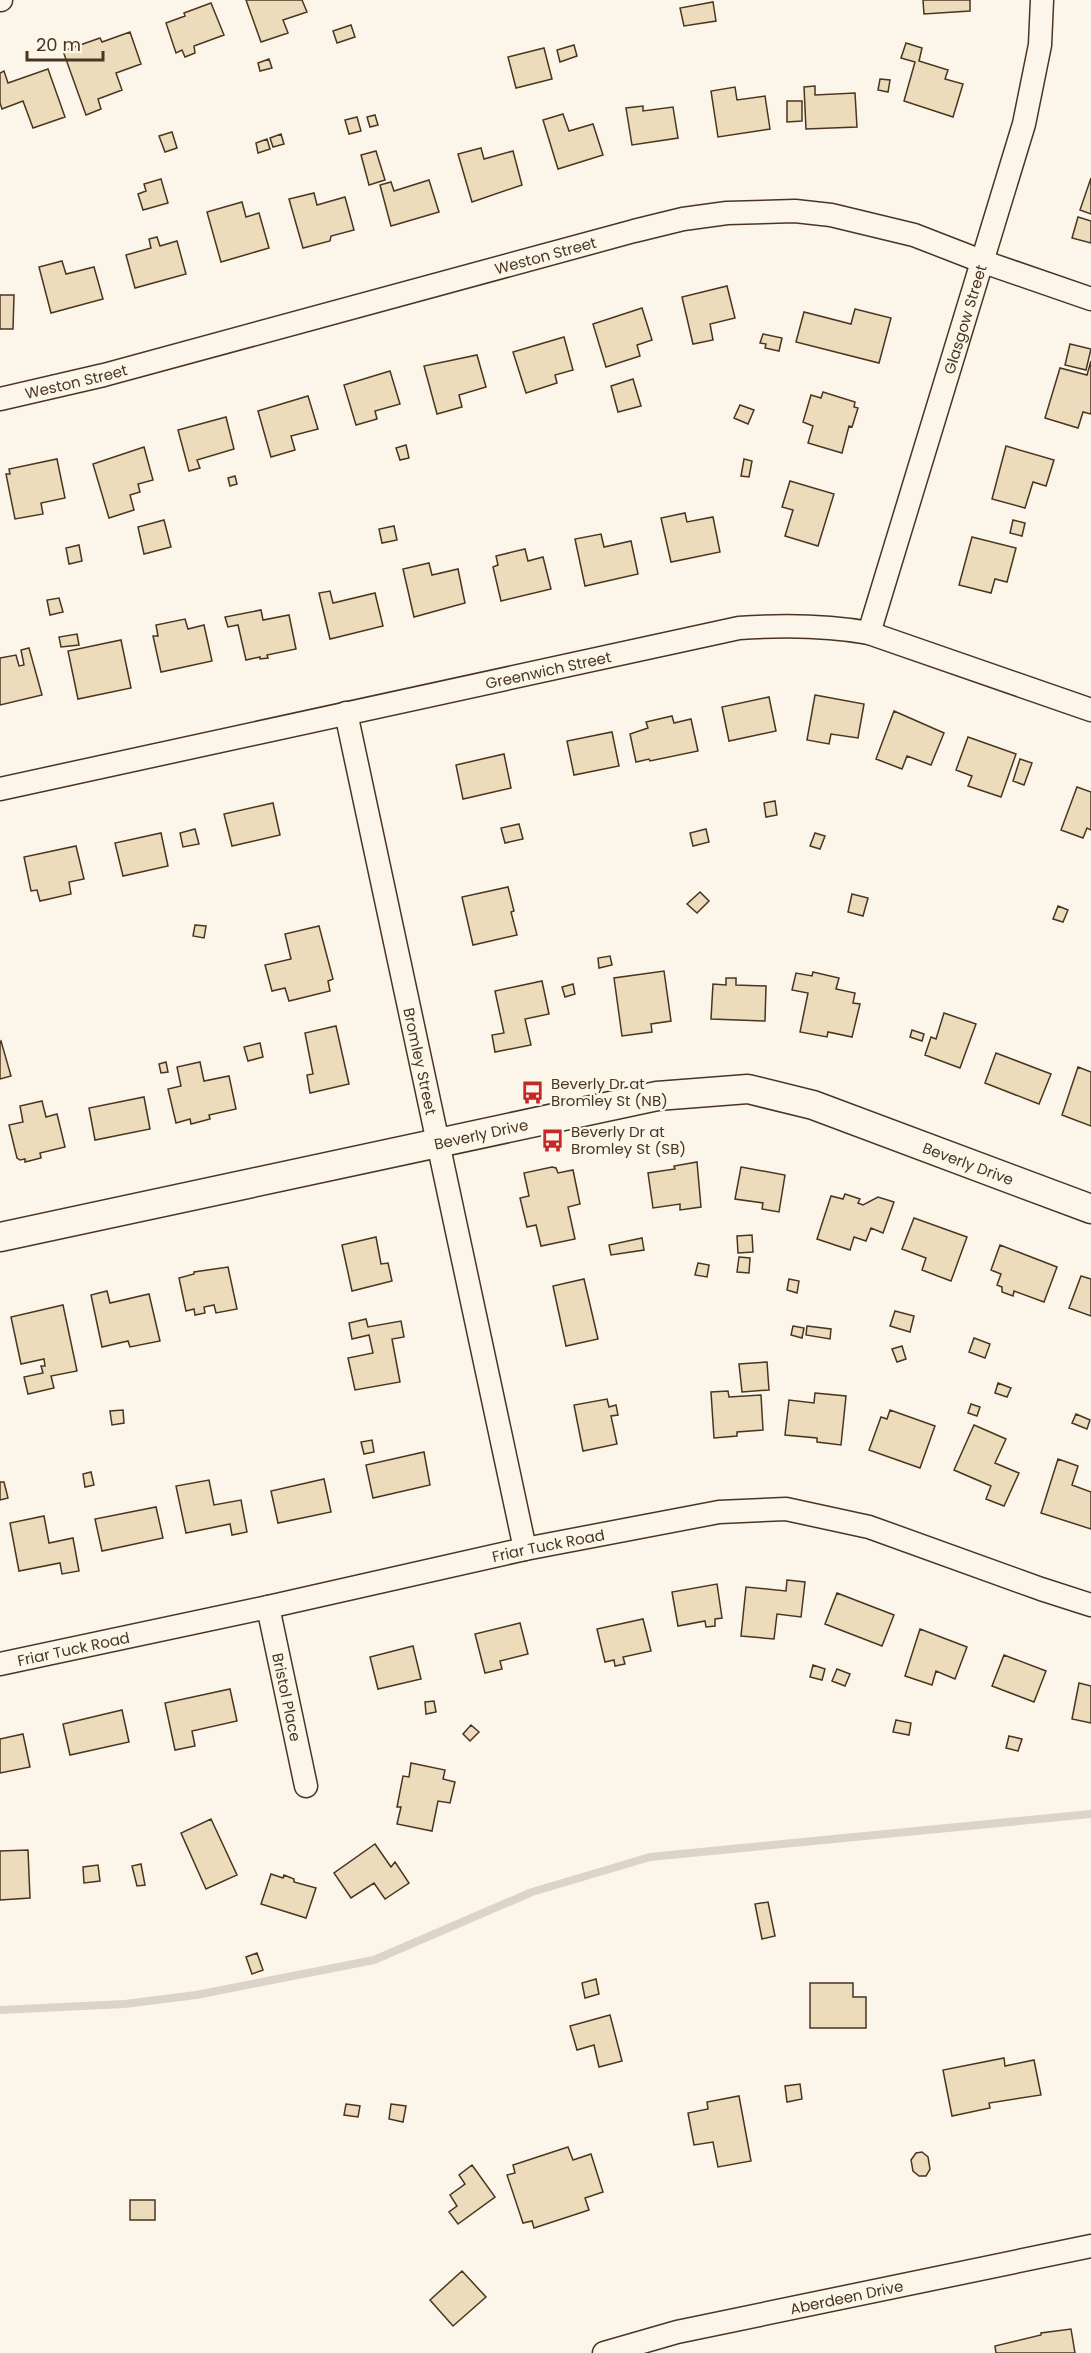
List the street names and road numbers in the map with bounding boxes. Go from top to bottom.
street label: Weston Street [492,231,598,279]
street label: Glasgow Street [938,262,991,377]
street label: Weston Street [23,359,129,403]
street label: Greenwich Street [483,646,613,693]
street label: Bromley Street [399,1005,442,1117]
street label: Beverly Drive [432,1113,530,1154]
street label: Beverly Drive [920,1137,1017,1190]
street label: Friar Tuck Road [490,1524,606,1567]
street label: Friar Tuck Road [15,1626,131,1671]
street label: Bristol Place [267,1651,307,1743]
street label: Aberdeen Drive [788,2275,905,2319]

